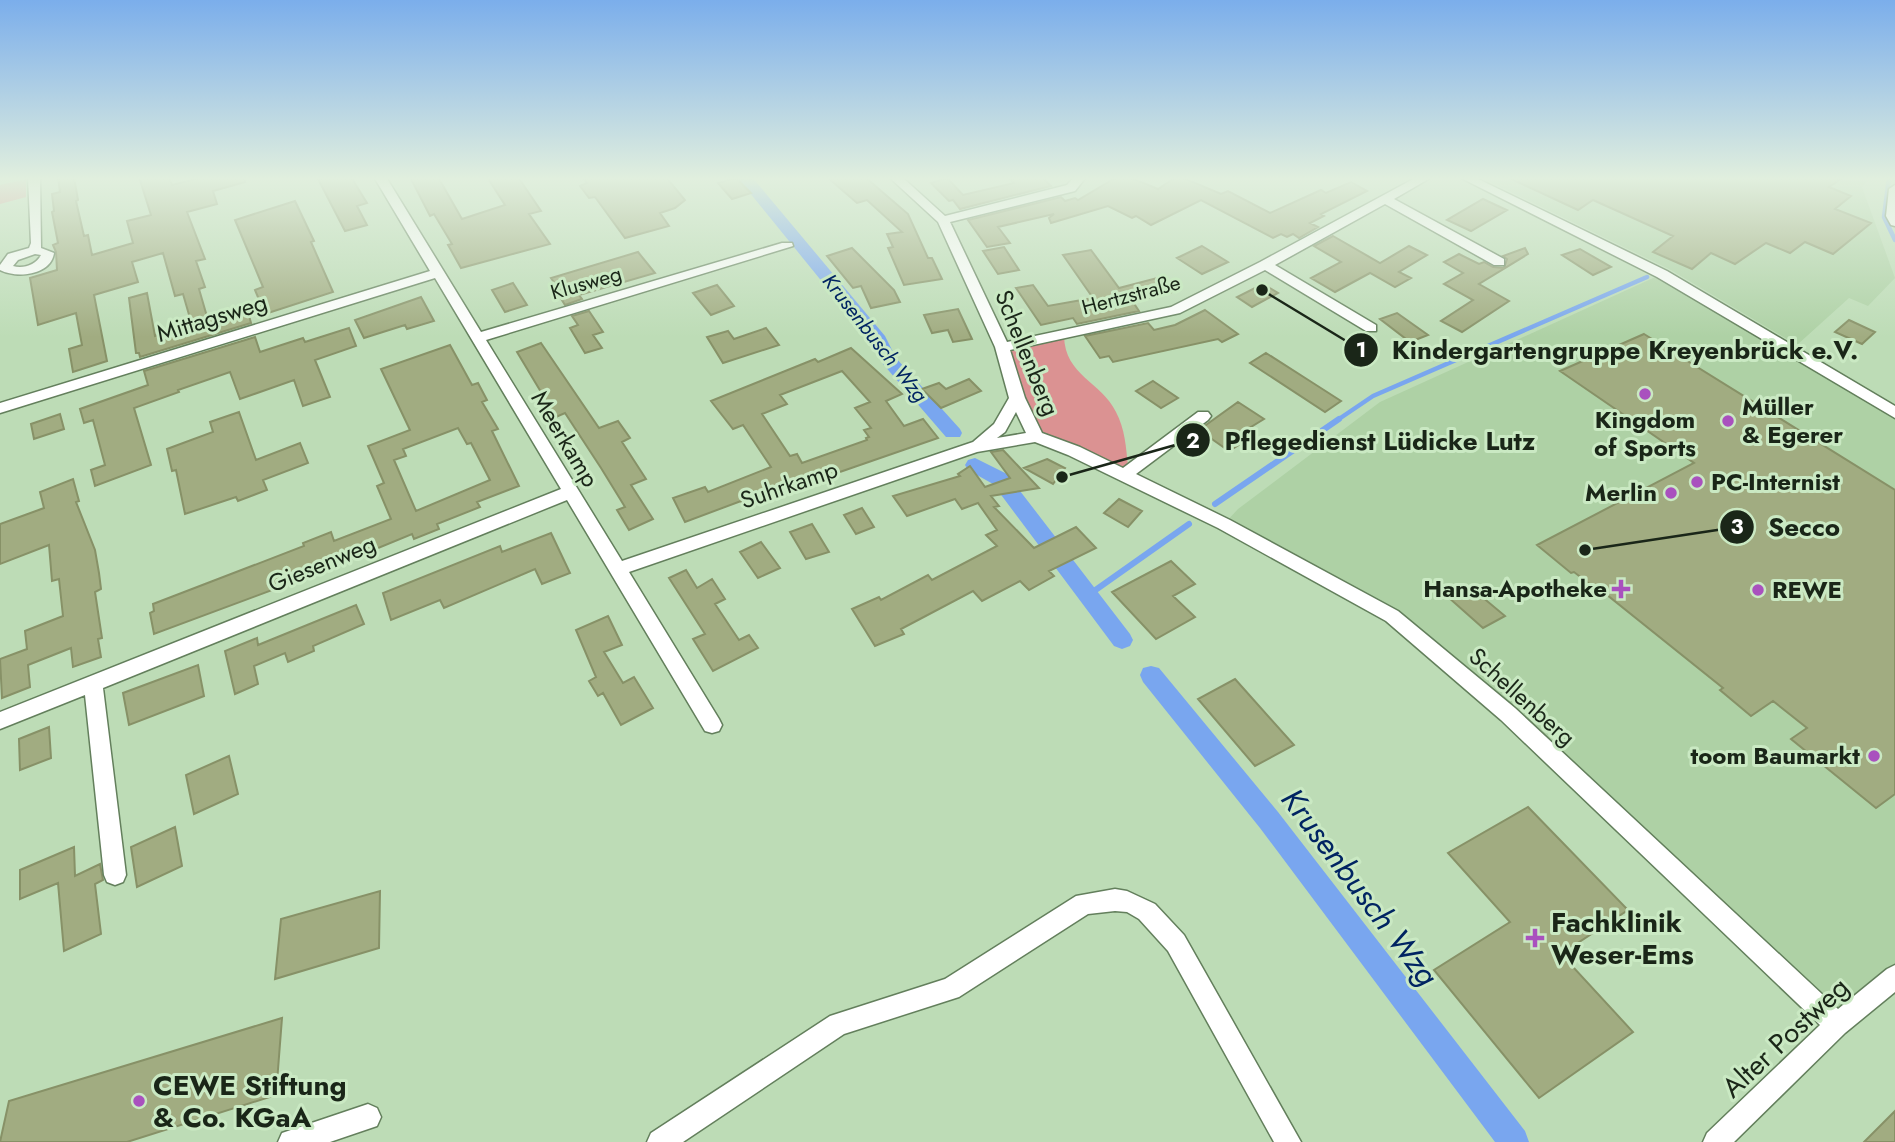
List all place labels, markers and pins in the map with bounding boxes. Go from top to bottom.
callout: Kindergartengruppe Kreyenbrück e.V. [1343,326,1873,373]
marker: Kingdom of Sports [1637,386,1653,402]
place label: Müller & Egerer [1742,389,1843,452]
place label: Kingdom of Sports [1594,402,1696,465]
marker: Müller & Egerer [1720,413,1736,429]
callout: Pflegedienst Lüdicke Lutz [1176,417,1550,464]
place label: PC-Internist [1711,464,1840,499]
marker: PC-Internist [1689,474,1705,490]
place label: Merlin [1585,475,1657,510]
marker: Merlin [1663,485,1679,501]
callout: Secco [1719,503,1855,550]
place label: Hansa-Apotheke [1423,571,1607,606]
place label: REWE [1772,572,1842,607]
marker: Hansa-Apotheke [1613,581,1629,597]
marker: REWE [1750,582,1766,598]
place label: toom Baumarkt [1691,738,1860,773]
marker: toom Baumarkt [1866,748,1882,764]
place label: Fachklinik Weser-Ems [1551,902,1694,975]
marker: Fachklinik Weser-Ems [1525,928,1545,948]
place label: CEWE Stiftung & Co. KGaA [153,1065,347,1138]
marker: CEWE Stiftung & Co. KGaA [131,1093,147,1109]

